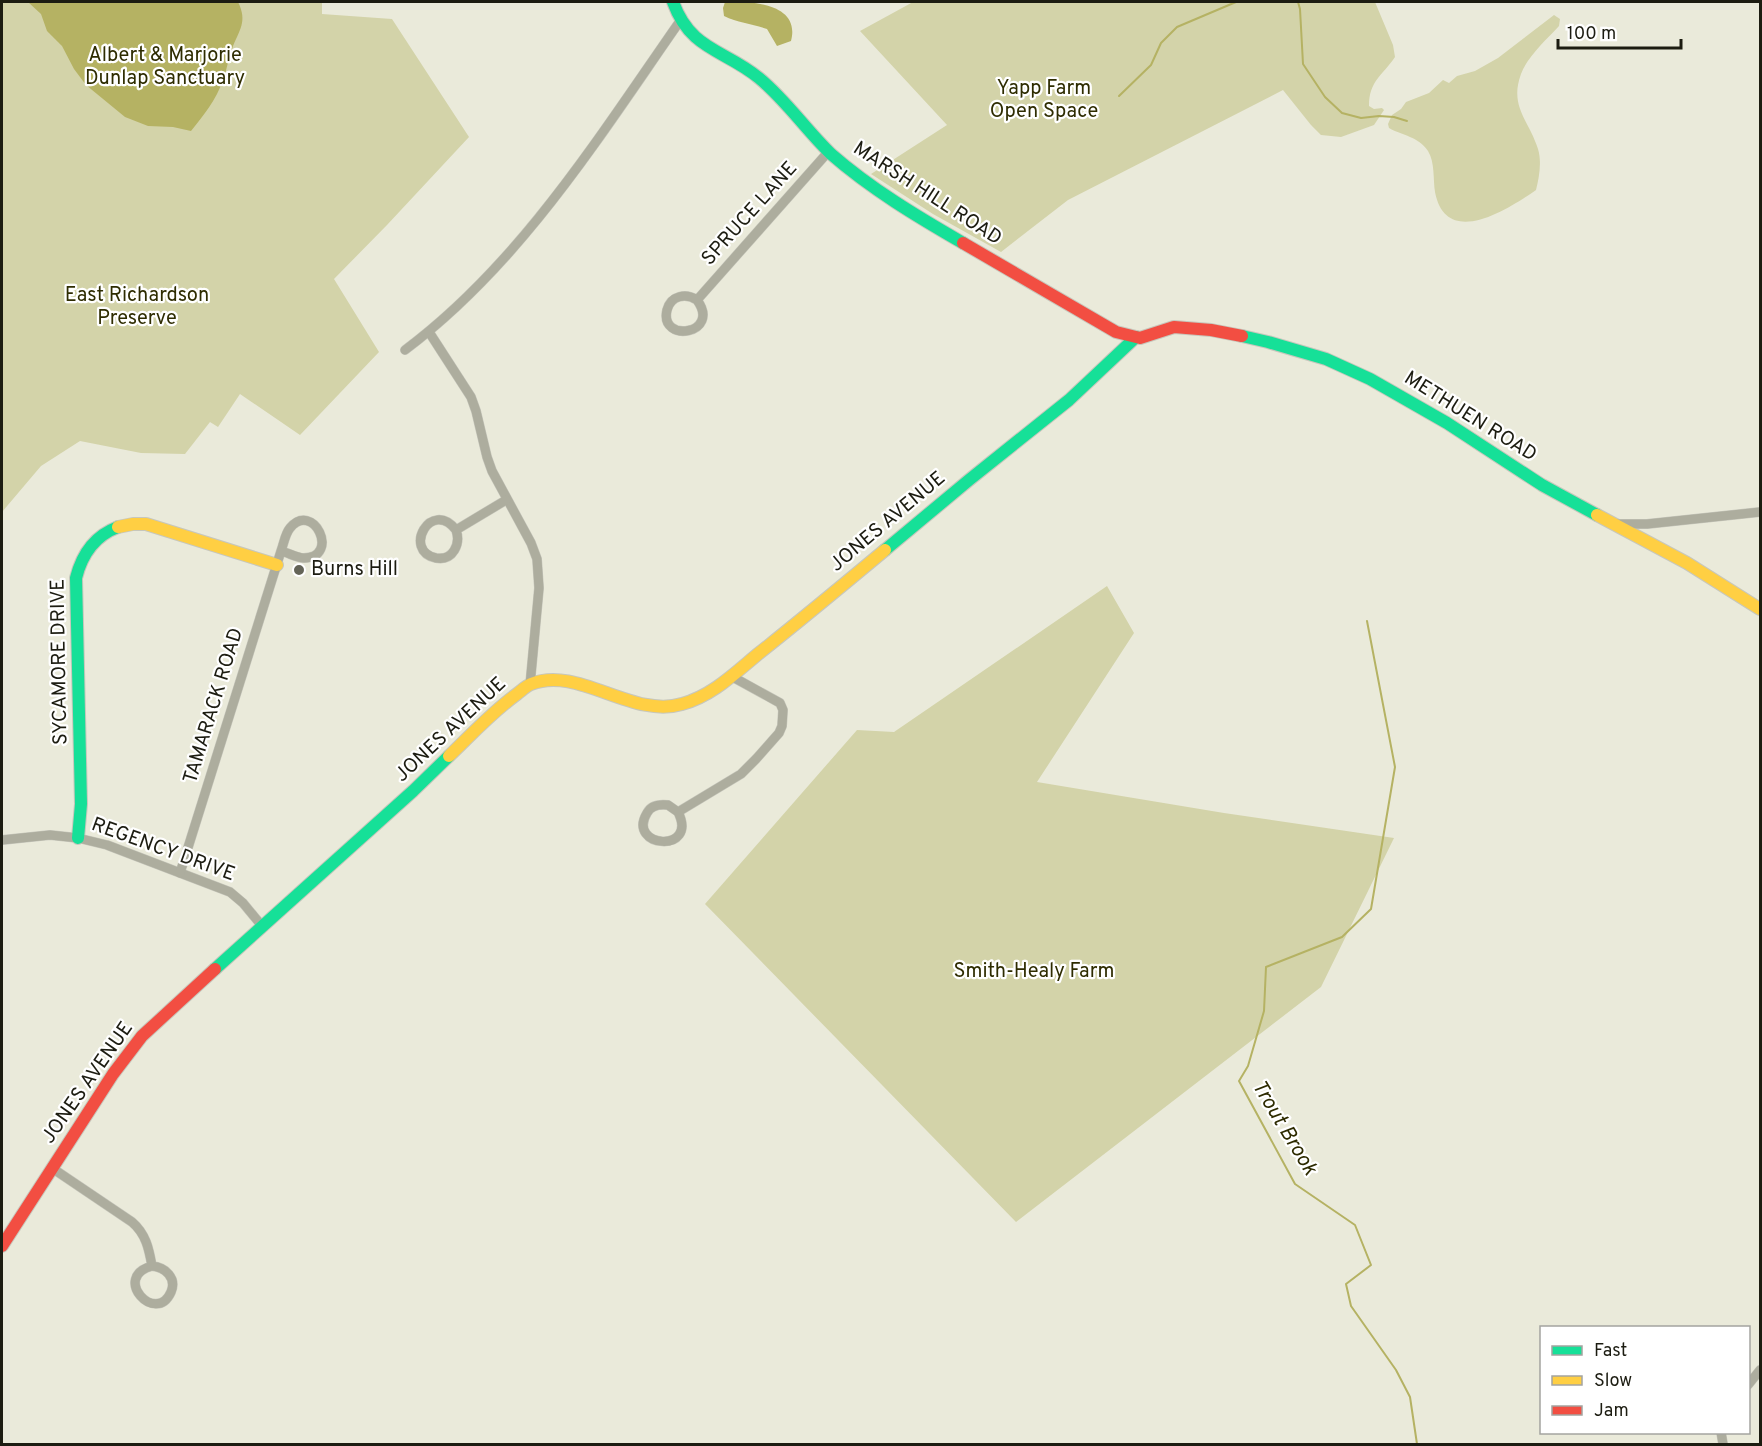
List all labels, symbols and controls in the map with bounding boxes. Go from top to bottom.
scale bar [1558,12,1681,50]
text: 100 m [1567,23,1616,46]
park label: Albert & Marjorie Dunlap Sanctuary [85,43,245,92]
park label: Yapp Farm Open Space [990,76,1098,125]
street label: MARSH HILL ROAD [848,136,1006,252]
street label: SPRUCE LANE [696,156,804,272]
park label: East Richardson Preserve [65,283,209,332]
street label: METHUEN ROAD [1399,366,1541,468]
street label: JONES AVENUE [825,466,951,578]
place label: Burns Hill [311,557,398,583]
marker: Burns Hill [292,563,306,577]
street label: SYCAMORE DRIVE [46,579,74,745]
street label: TAMARACK ROAD [178,625,250,787]
street label: JONES AVENUE [390,672,512,788]
street label: REGENCY DRIVE [88,812,238,888]
park label: Smith-Healy Farm [954,959,1114,985]
street label: JONES AVENUE [36,1017,140,1149]
water label: Trout Brook [1245,1076,1323,1181]
legend [1540,1326,1750,1434]
text: Fast [1594,1340,1627,1363]
text: Slow [1594,1370,1632,1393]
text: Jam [1594,1400,1629,1423]

